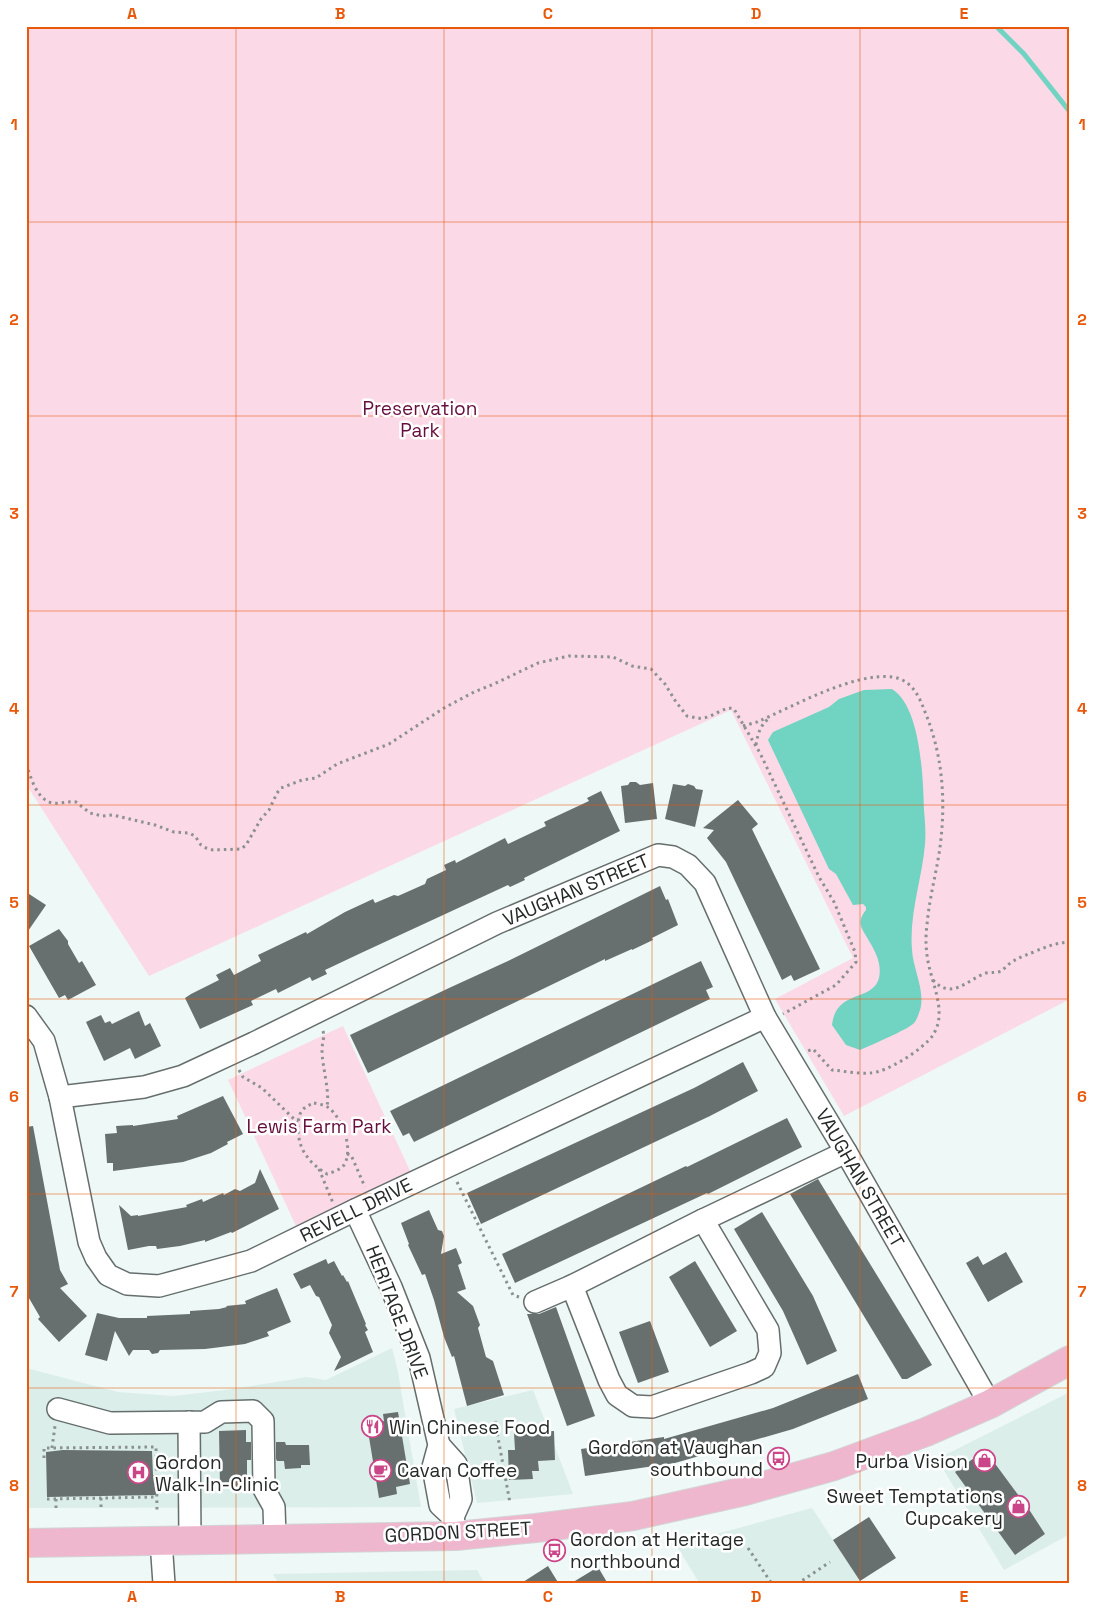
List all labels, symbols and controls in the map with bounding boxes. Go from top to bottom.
text: A [127,3,137,24]
text: B [335,3,345,24]
text: C [543,3,553,24]
text: D [751,3,761,24]
text: E [960,3,969,24]
text: 1 [10,114,18,135]
text: 1 [1078,114,1086,135]
text: 2 [9,309,19,330]
text: 2 [1077,309,1087,330]
park label: Preservation Park [363,396,477,443]
text: 3 [9,503,19,524]
text: 3 [1077,503,1087,524]
text: 4 [9,698,19,719]
text: 4 [1077,698,1087,719]
street label: VAUGHAN STREET [499,848,653,932]
text: 5 [9,892,19,913]
text: 5 [1077,892,1087,913]
text: 6 [9,1086,19,1107]
text: 6 [1077,1086,1087,1107]
street label: VAUGHAN STREET [810,1104,910,1252]
park label: Lewis Farm Park [246,1114,392,1139]
street label: REVELL DRIVE [296,1172,416,1248]
street label: HERITAGE DRIVE [360,1242,434,1382]
text: 7 [10,1281,19,1302]
text: 7 [1078,1281,1087,1302]
restaurant icon: Win Chinese Food [361,1415,385,1439]
place label: Win Chinese Food [389,1415,550,1440]
place label: Gordon at Vaughan southbound [588,1435,763,1482]
bus stop icon: Gordon at Vaughan southbound [767,1446,791,1470]
place label: Purba Vision [856,1449,968,1474]
shop icon: Purba Vision [972,1449,996,1473]
place label: Gordon Walk-In-Clinic [155,1450,279,1497]
cafe icon: Cavan Coffee [369,1458,393,1482]
place label: Cavan Coffee [397,1458,517,1483]
hospital icon: Gordon Walk-In-Clinic [127,1461,151,1485]
text: 8 [9,1475,19,1496]
text: 8 [1077,1475,1087,1496]
place label: Sweet Temptations Cupcakery [827,1484,1003,1531]
shop icon: Sweet Temptations Cupcakery [1007,1495,1031,1519]
street label: GORDON STREET [384,1516,532,1548]
place label: Gordon at Heritage northbound [570,1527,744,1574]
bus stop icon: Gordon at Heritage northbound [542,1538,566,1562]
text: A [127,1586,137,1607]
text: B [335,1586,345,1607]
text: C [543,1586,553,1607]
text: D [751,1586,761,1607]
text: E [960,1586,969,1607]

